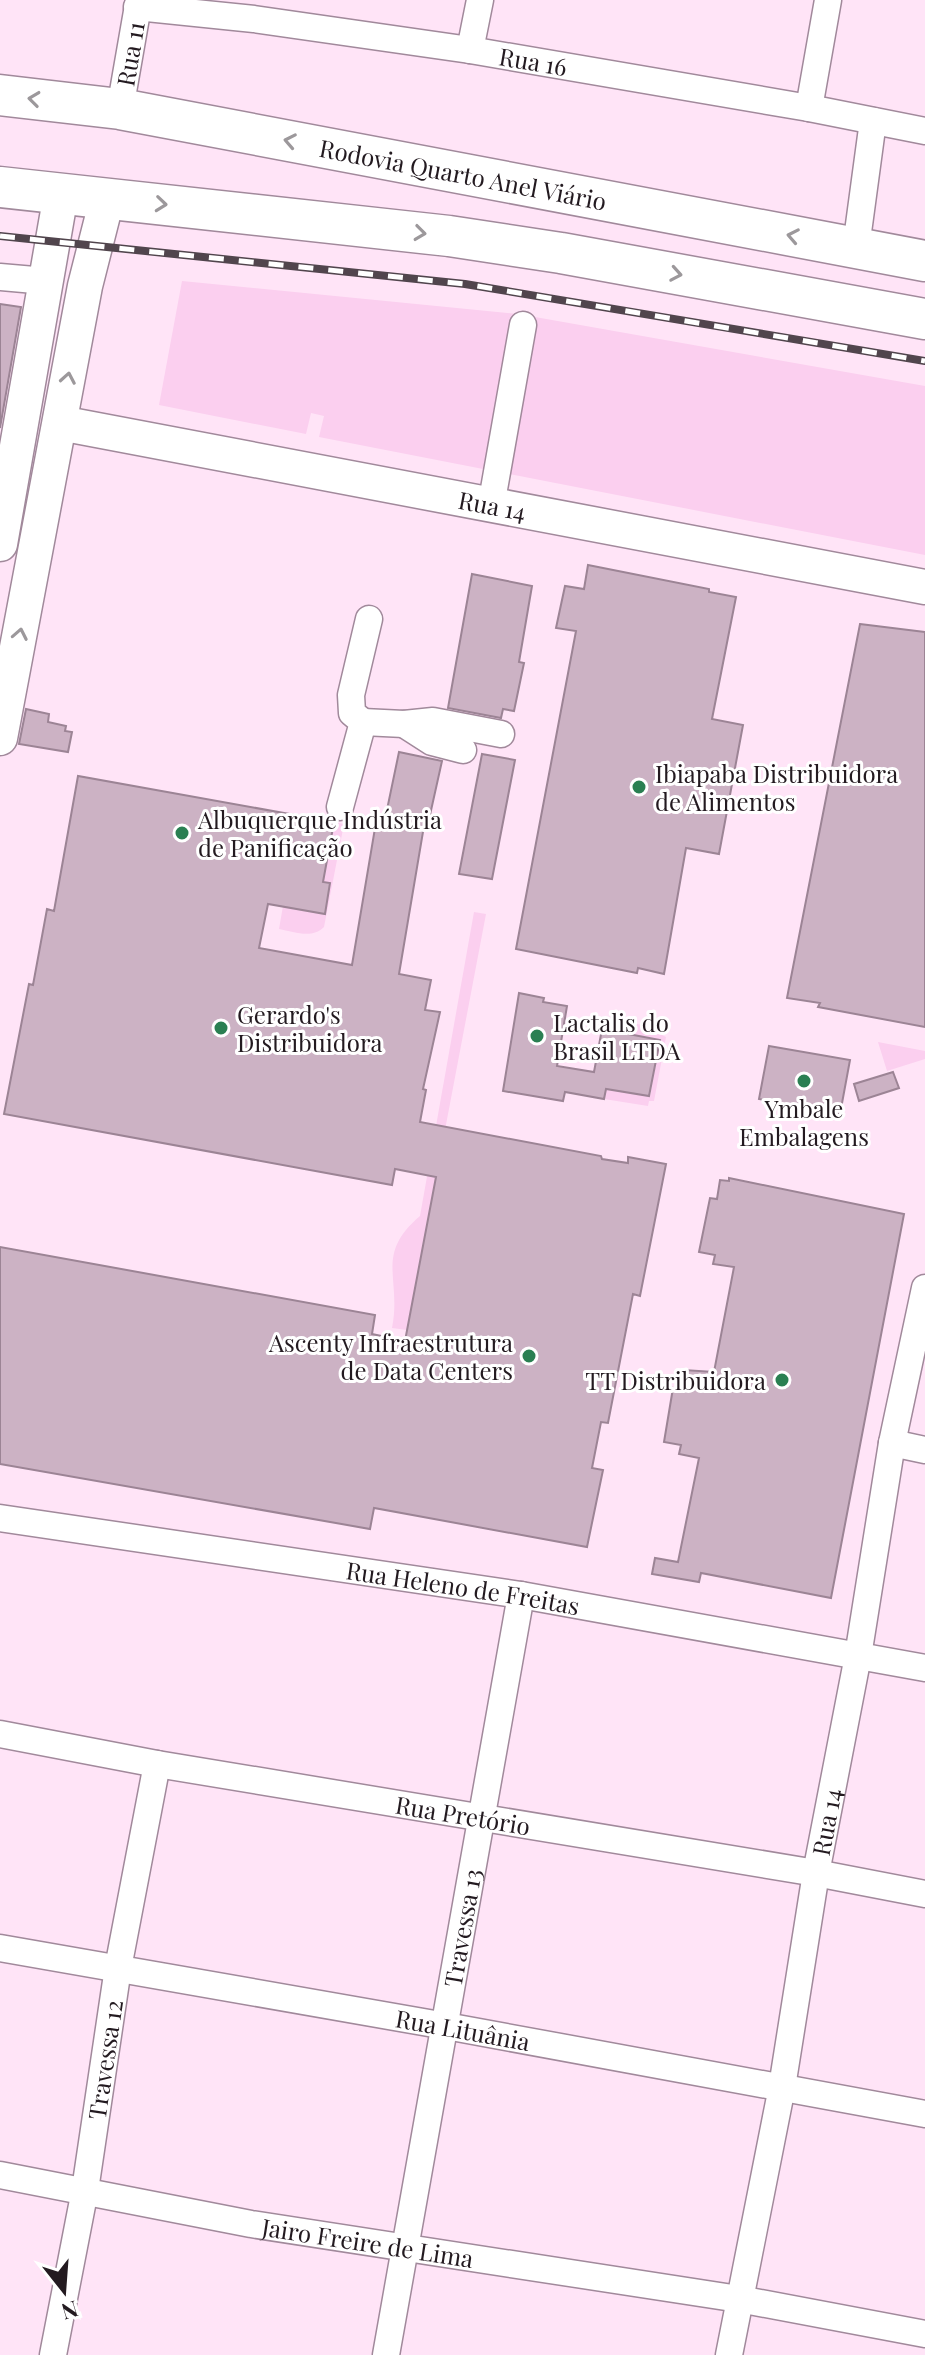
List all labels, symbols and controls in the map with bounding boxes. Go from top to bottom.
street label: Rua 11 [108,19,151,89]
street label: Rua 16 [497,39,570,82]
one-way arrow [27,91,40,108]
street label: Rodovia Quarto Anel Viário [317,131,609,217]
one-way arrow [284,133,297,150]
one-way arrow [155,196,168,213]
one-way arrow [413,224,426,241]
one-way arrow [787,228,800,245]
one-way arrow [669,264,683,281]
one-way arrow [59,371,76,385]
street label: Rua 14 [456,483,529,527]
one-way arrow [10,627,27,640]
place label: Ibiapaba Distribuidora de Alimentos [655,757,898,817]
marker: Ibiapaba Distribuidora de Alimentos [630,778,648,796]
place label: Albuquerque Indústria de Panificação [197,803,442,863]
marker: Albuquerque Indústria de Panificação [173,824,191,842]
place label: Gerardo's Distribuidora [237,998,383,1058]
place label: Lactalis do Brasil LTDA [553,1006,681,1066]
marker: Gerardo's Distribuidora [212,1019,230,1037]
marker: Lactalis do Brasil LTDA [528,1027,546,1045]
marker: Ymbale Embalagens [795,1072,813,1090]
place label: Ymbale Embalagens [739,1092,869,1152]
place label: Ascenty Infraestrutura de Data Centers [268,1326,513,1386]
marker: Ascenty Infraestrutura de Data Centers [520,1347,538,1365]
place label: TT Distribuidora [585,1364,766,1396]
marker: TT Distribuidora [773,1371,791,1389]
street label: Rua Heleno de Freitas [344,1553,582,1621]
street label: Rua 14 [804,1785,848,1858]
street label: Rua Pretório [393,1788,533,1842]
street label: Travessa 13 [436,1866,488,1989]
street label: Travessa 12 [80,1997,129,2122]
street label: Rua Lituânia [393,2001,533,2057]
street label: Jairo Freire de Lima [259,2210,476,2274]
north arrow [24,2251,104,2331]
text: N [58,2294,82,2328]

